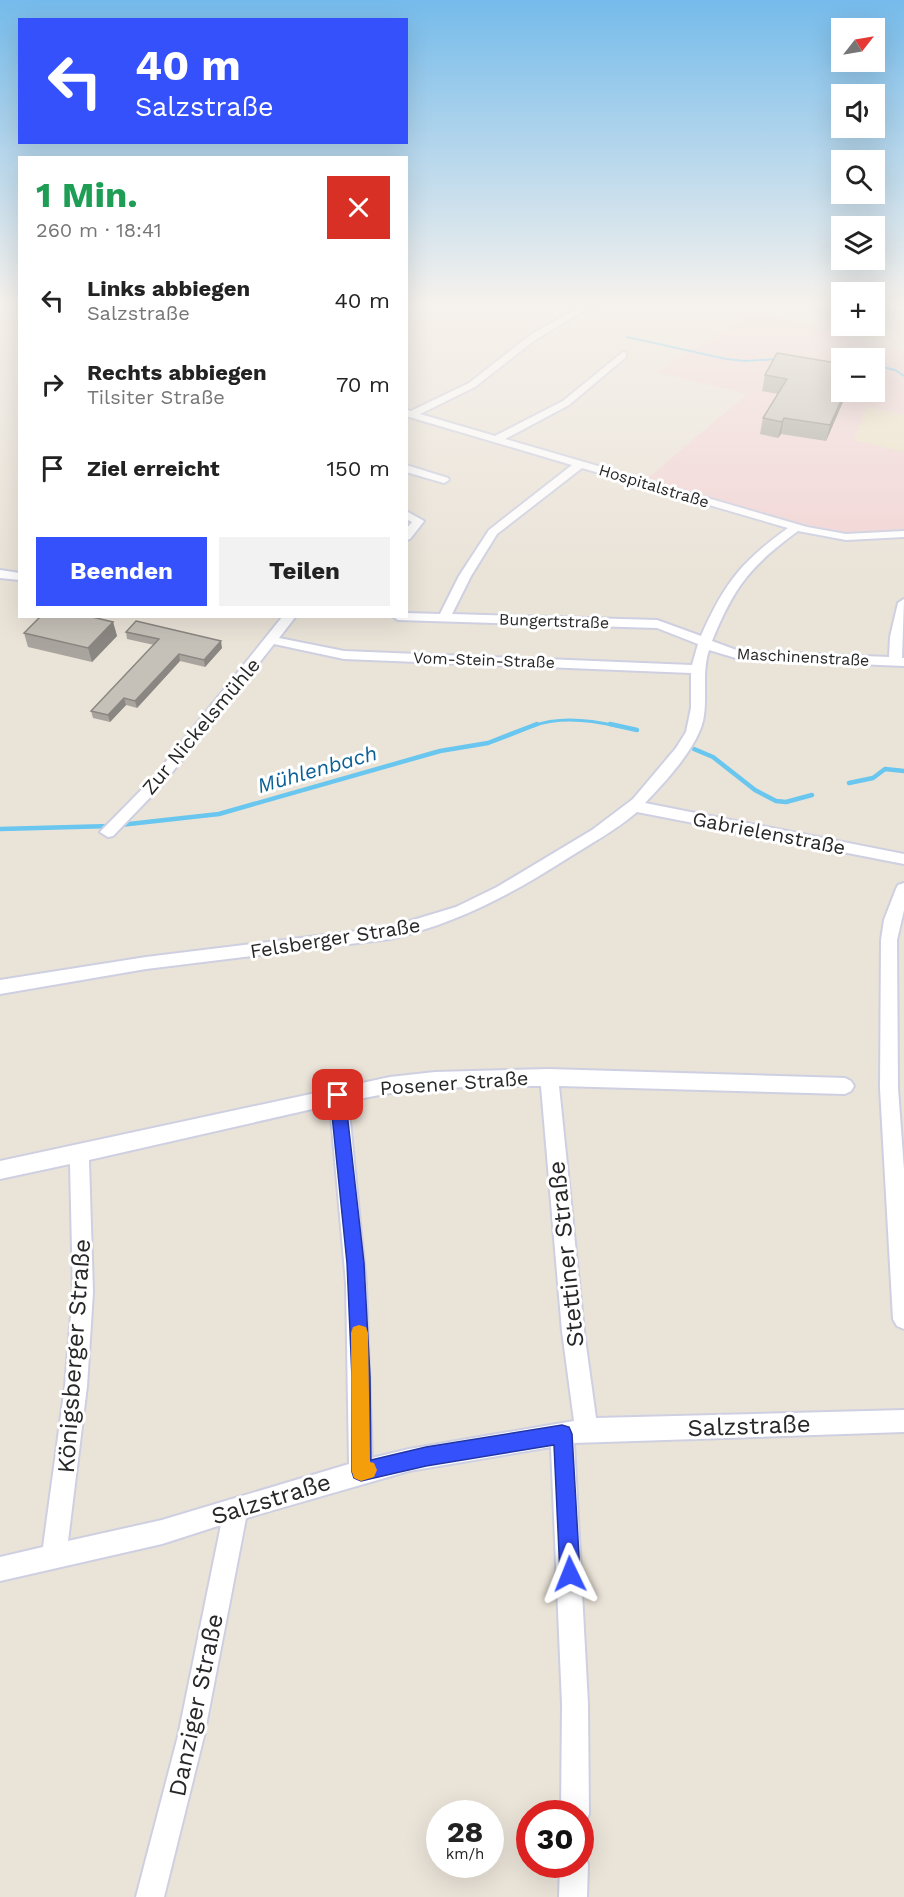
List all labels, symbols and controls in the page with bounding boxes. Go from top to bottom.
north arrow [831,18,885,72]
map controls [831,18,885,402]
text: 40 m [135,41,241,90]
icon: left [36,42,114,120]
button: sound [831,84,885,138]
text: Salzstraße [135,91,274,123]
button: search [831,150,885,204]
text: 1 Min. [36,174,138,216]
button: close [327,176,390,239]
button: layers [831,216,885,270]
text: 260 m · 18:41 [36,218,162,242]
text: Links abbiegen [87,276,250,301]
button: + [831,282,885,336]
icon: left [36,284,69,317]
text: 40 m [334,288,390,313]
text: Salzstraße [87,301,190,325]
button: − [831,348,885,402]
text: Rechts abbiegen [87,360,267,385]
icon: right [36,368,69,401]
text: 70 m [336,372,390,397]
text: Tilsiter Straße [87,385,225,409]
icon: arrive [36,452,69,485]
text: Ziel erreicht [87,456,220,481]
text: 150 m [326,456,390,481]
street label: Hospitalstraße [597,460,711,512]
button: Beenden [36,537,207,606]
button: Teilen [219,537,390,606]
street label: Bungertstraße [499,610,609,632]
street label: Maschinenstraße [736,644,870,670]
street label: Vom-Stein-Straße [413,648,555,672]
street label: Zur Nickelsmühle [137,653,265,799]
water label: Mühlenbach [254,740,380,798]
street label: Gabrielenstraße [690,806,848,860]
street label: Felsberger Straße [248,913,422,963]
street label: Posener Straße [379,1066,529,1100]
pin [312,1069,363,1120]
icon: arrive [321,1078,354,1111]
street label: Stettiner Straße [542,1159,590,1349]
street label: Königsberger Straße [52,1238,96,1474]
street label: Salzstraße [687,1410,811,1442]
street label: Salzstraße [208,1468,334,1530]
position arrow [538,1542,602,1606]
street label: Danziger Straße [163,1611,229,1799]
speed limit sign: 30 [516,1800,594,1878]
text: 28 [447,1814,483,1849]
text: km/h [446,1845,484,1863]

